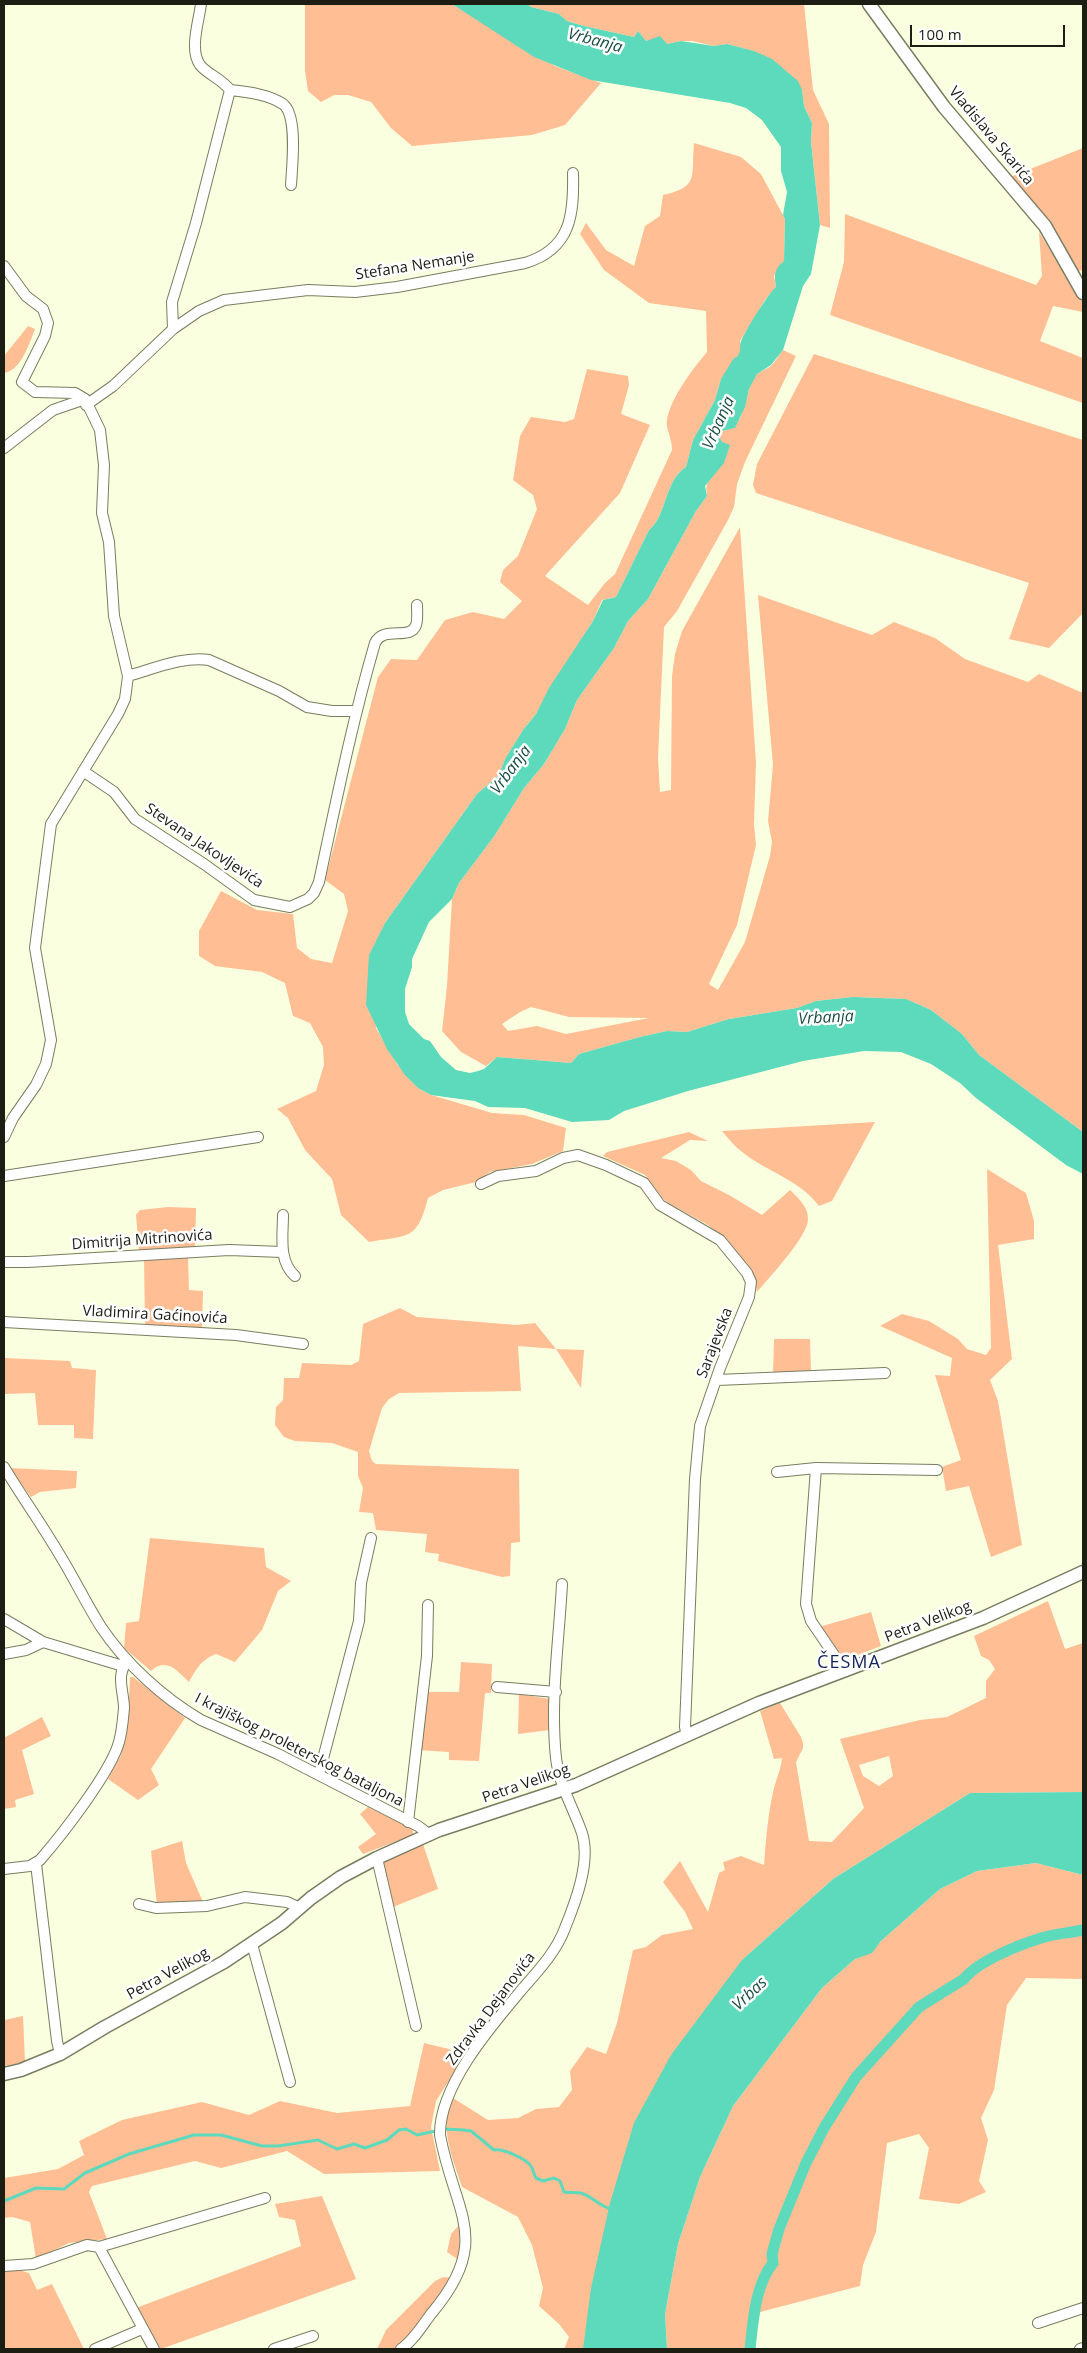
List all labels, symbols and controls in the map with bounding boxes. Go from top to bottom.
scale bar [912,15,1067,47]
text: 100 m [918,24,962,44]
water label: Vrbanja [566,25,624,57]
street label: Vladislava Skarića [945,83,1037,189]
street label: Stefana Nemanje [354,248,476,284]
water label: Vrbanja [699,394,739,452]
water label: Vrbanja [487,742,535,798]
street label: Stevana Jakovljevića [141,800,267,892]
water label: Vrbanja [798,1007,854,1029]
street label: Dimitrija Mitrinovića [71,1226,213,1254]
street label: Vladimira Gaćinovića [82,1302,228,1328]
street label: Sarajevska [693,1305,737,1381]
street label: Petra Velikog [882,1597,974,1647]
district label: ČESMA [816,1652,882,1674]
street label: I krajiškog proleterskog bataljona [192,1689,406,1811]
street label: Petra Velikog [480,1761,572,1807]
street label: Petra Velikog [124,1944,212,2004]
street label: Zdravka Dejanovića [443,1949,539,2069]
water label: Vrbas [729,1973,771,2015]

